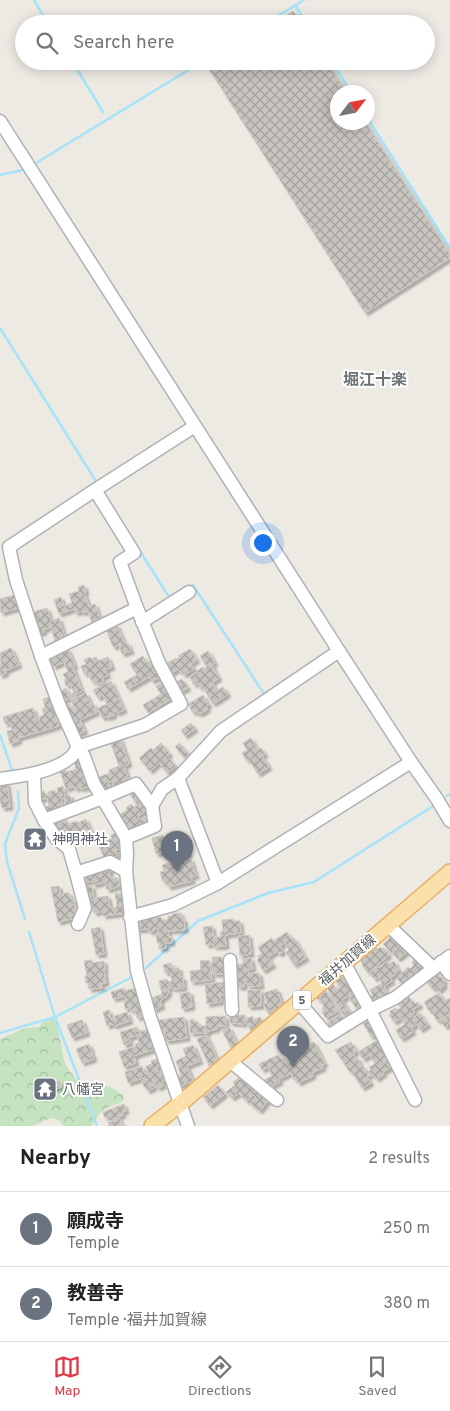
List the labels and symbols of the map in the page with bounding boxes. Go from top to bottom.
north arrow [330,85,375,130]
district label: 堀江十楽 [343,371,407,391]
your location [250,530,276,556]
temple icon: 神明神社 [22,826,48,852]
pin: 1 [161,831,193,872]
place label: 神明神社 [52,832,108,849]
street label: 福井加賀線 [315,931,380,991]
road number: 5 [293,990,311,1010]
pin: 2 [277,1026,309,1067]
temple icon: 八幡宮 [32,1076,58,1102]
place label: 八幡宮 [62,1082,104,1099]

